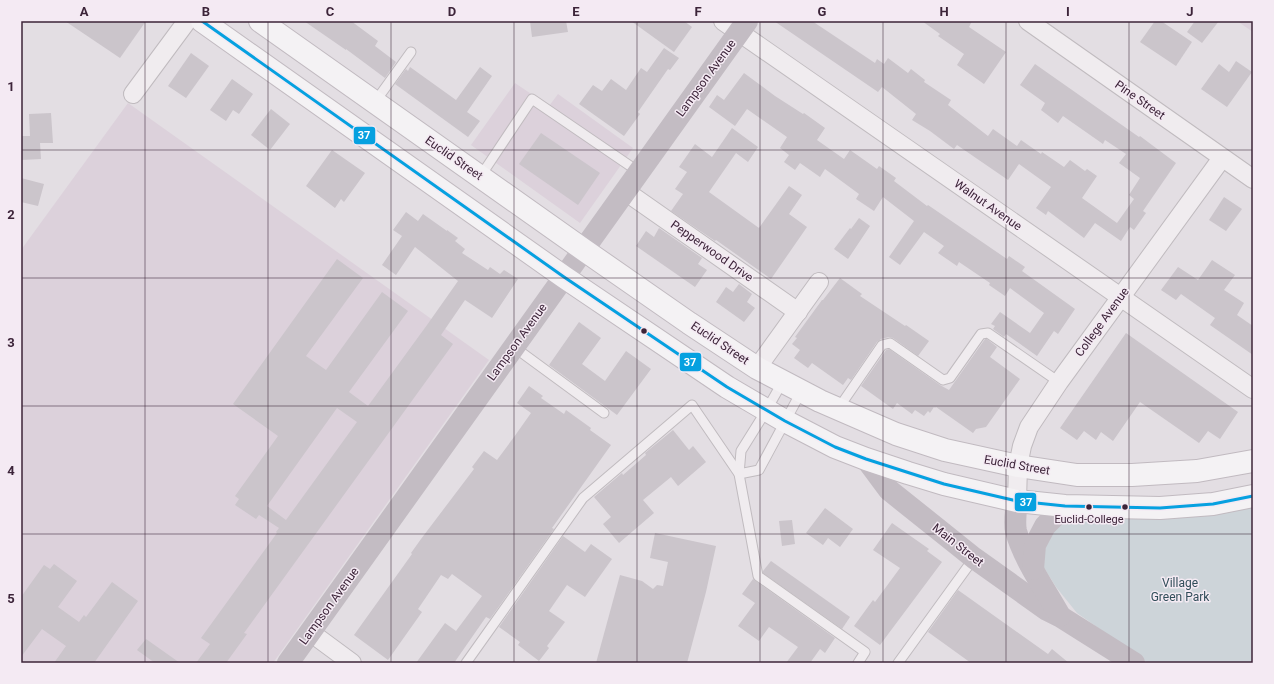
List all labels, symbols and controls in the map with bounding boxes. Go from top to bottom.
text: A [80,4,89,19]
text: B [202,4,210,19]
text: C [326,4,335,19]
text: D [448,4,456,19]
text: E [572,4,580,19]
text: F [694,4,702,19]
text: G [818,4,827,19]
text: H [939,4,949,19]
text: I [1066,4,1070,19]
text: J [1186,4,1194,19]
street label: Lampson Avenue [673,37,739,119]
street label: Pine Street [1112,78,1168,122]
text: 1 [7,79,15,94]
line badge: 37 [353,126,376,145]
text: 37 [358,129,370,142]
street label: Euclid Street [423,133,485,183]
street label: Walnut Avenue [952,177,1024,233]
text: 2 [7,207,15,222]
street label: Pepperwood Drive [668,217,756,285]
street label: College Avenue [1072,285,1132,359]
street label: Lampson Avenue [484,301,550,383]
street label: Euclid Street [688,319,752,368]
unlabelled marker [639,326,649,336]
text: 3 [7,335,15,350]
line badge: 37 [679,352,702,372]
text: 37 [684,356,696,369]
street label: Euclid Street [983,452,1051,478]
text: 4 [7,463,15,478]
line badge: 37 [1014,492,1037,512]
text: 37 [1020,496,1032,509]
marker: Euclid-College [1084,502,1094,512]
unlabelled marker [1120,502,1130,512]
place label: Euclid-College [1054,513,1124,526]
street label: Main Street [930,521,986,569]
street label: Lampson Avenue [296,565,362,647]
park label: Village Green Park [1151,576,1210,604]
text: 5 [7,591,15,606]

